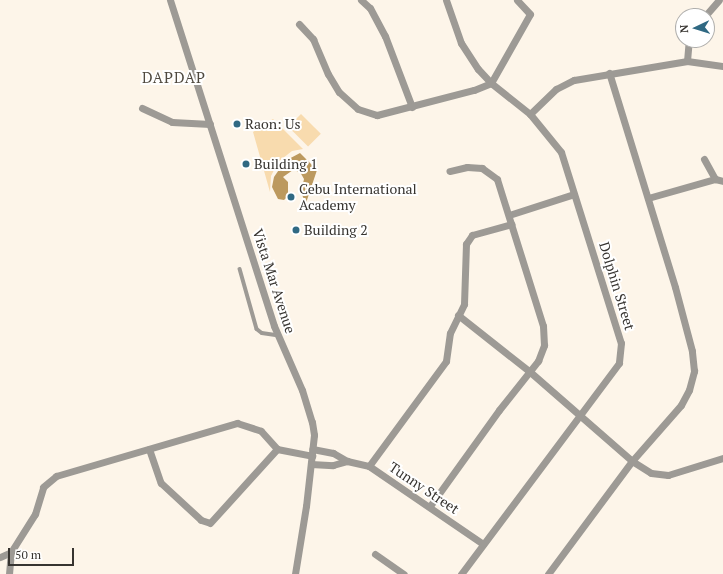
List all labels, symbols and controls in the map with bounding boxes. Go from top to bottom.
north arrow [675,8,715,48]
text: N [677,24,691,33]
district label: DAPDAP [142,69,206,87]
place label: Raon: Us [245,116,300,132]
marker: Raon: Us [232,119,242,129]
place label: Building 1 [254,156,318,172]
marker: Building 1 [241,159,251,169]
place label: Cebu International Academy [299,181,417,214]
marker: Cebu International Academy [286,192,296,202]
place label: Building 2 [304,222,368,238]
marker: Building 2 [291,225,301,235]
street label: Vista Mar Avenue [249,226,299,336]
street label: Dolphin Street [596,240,638,332]
street label: Tunny Street [386,458,462,518]
scale bar [10,540,76,566]
text: 50 m [15,547,41,562]

